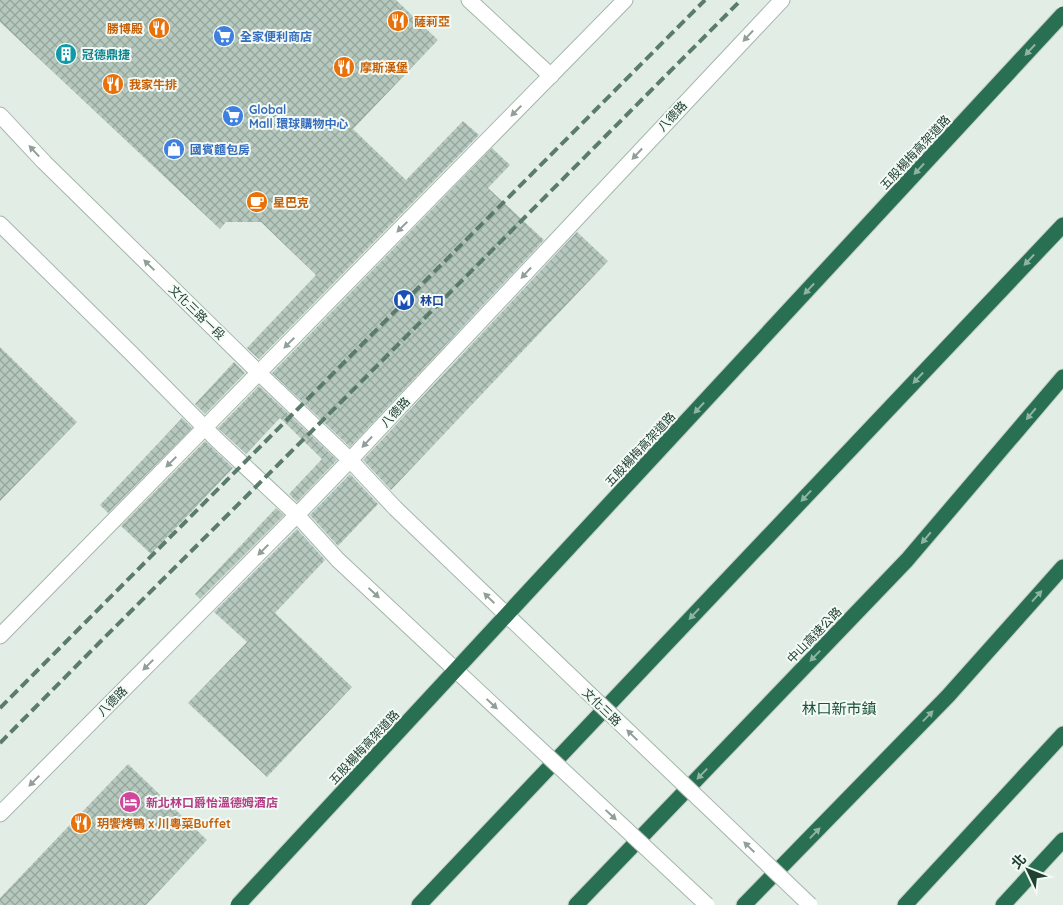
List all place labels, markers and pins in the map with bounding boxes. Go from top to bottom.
restaurant icon: 薩莉亞 [386,9,410,33]
place label: 薩莉亞 [414,14,450,29]
restaurant icon: 勝博殿 [147,16,171,40]
place label: 勝博殿 [107,21,143,36]
supermarket icon: 全家便利商店 [212,24,236,48]
place label: 全家便利商店 [240,29,312,44]
building icon: 冠德鼎捷 [54,42,78,66]
place label: 冠德鼎捷 [82,47,130,62]
restaurant icon: 摩斯漢堡 [332,55,356,79]
place label: 摩斯漢堡 [360,60,408,75]
restaurant icon: 我家牛排 [101,72,125,96]
place label: 我家牛排 [129,77,177,92]
place label: Global Mall 環球購物中心 [249,102,348,131]
supermarket icon: Global Mall 環球購物中心 [221,104,245,128]
shop icon: 國賓麵包房 [162,137,186,161]
place label: 國賓麵包房 [190,142,250,157]
cafe icon: 星巴克 [245,190,269,214]
place label: 星巴克 [273,195,309,210]
metro station icon: 林口 [392,288,416,312]
place label: 林口 [420,293,444,308]
hotel icon: 新北林口爵怡溫德姆酒店 [118,790,142,814]
place label: 新北林口爵怡溫德姆酒店 [146,795,278,810]
restaurant icon: 玥饗烤鴨 x 川粵菜Buffet [69,811,93,835]
place label: 玥饗烤鴨 x 川粵菜Buffet [97,816,231,831]

